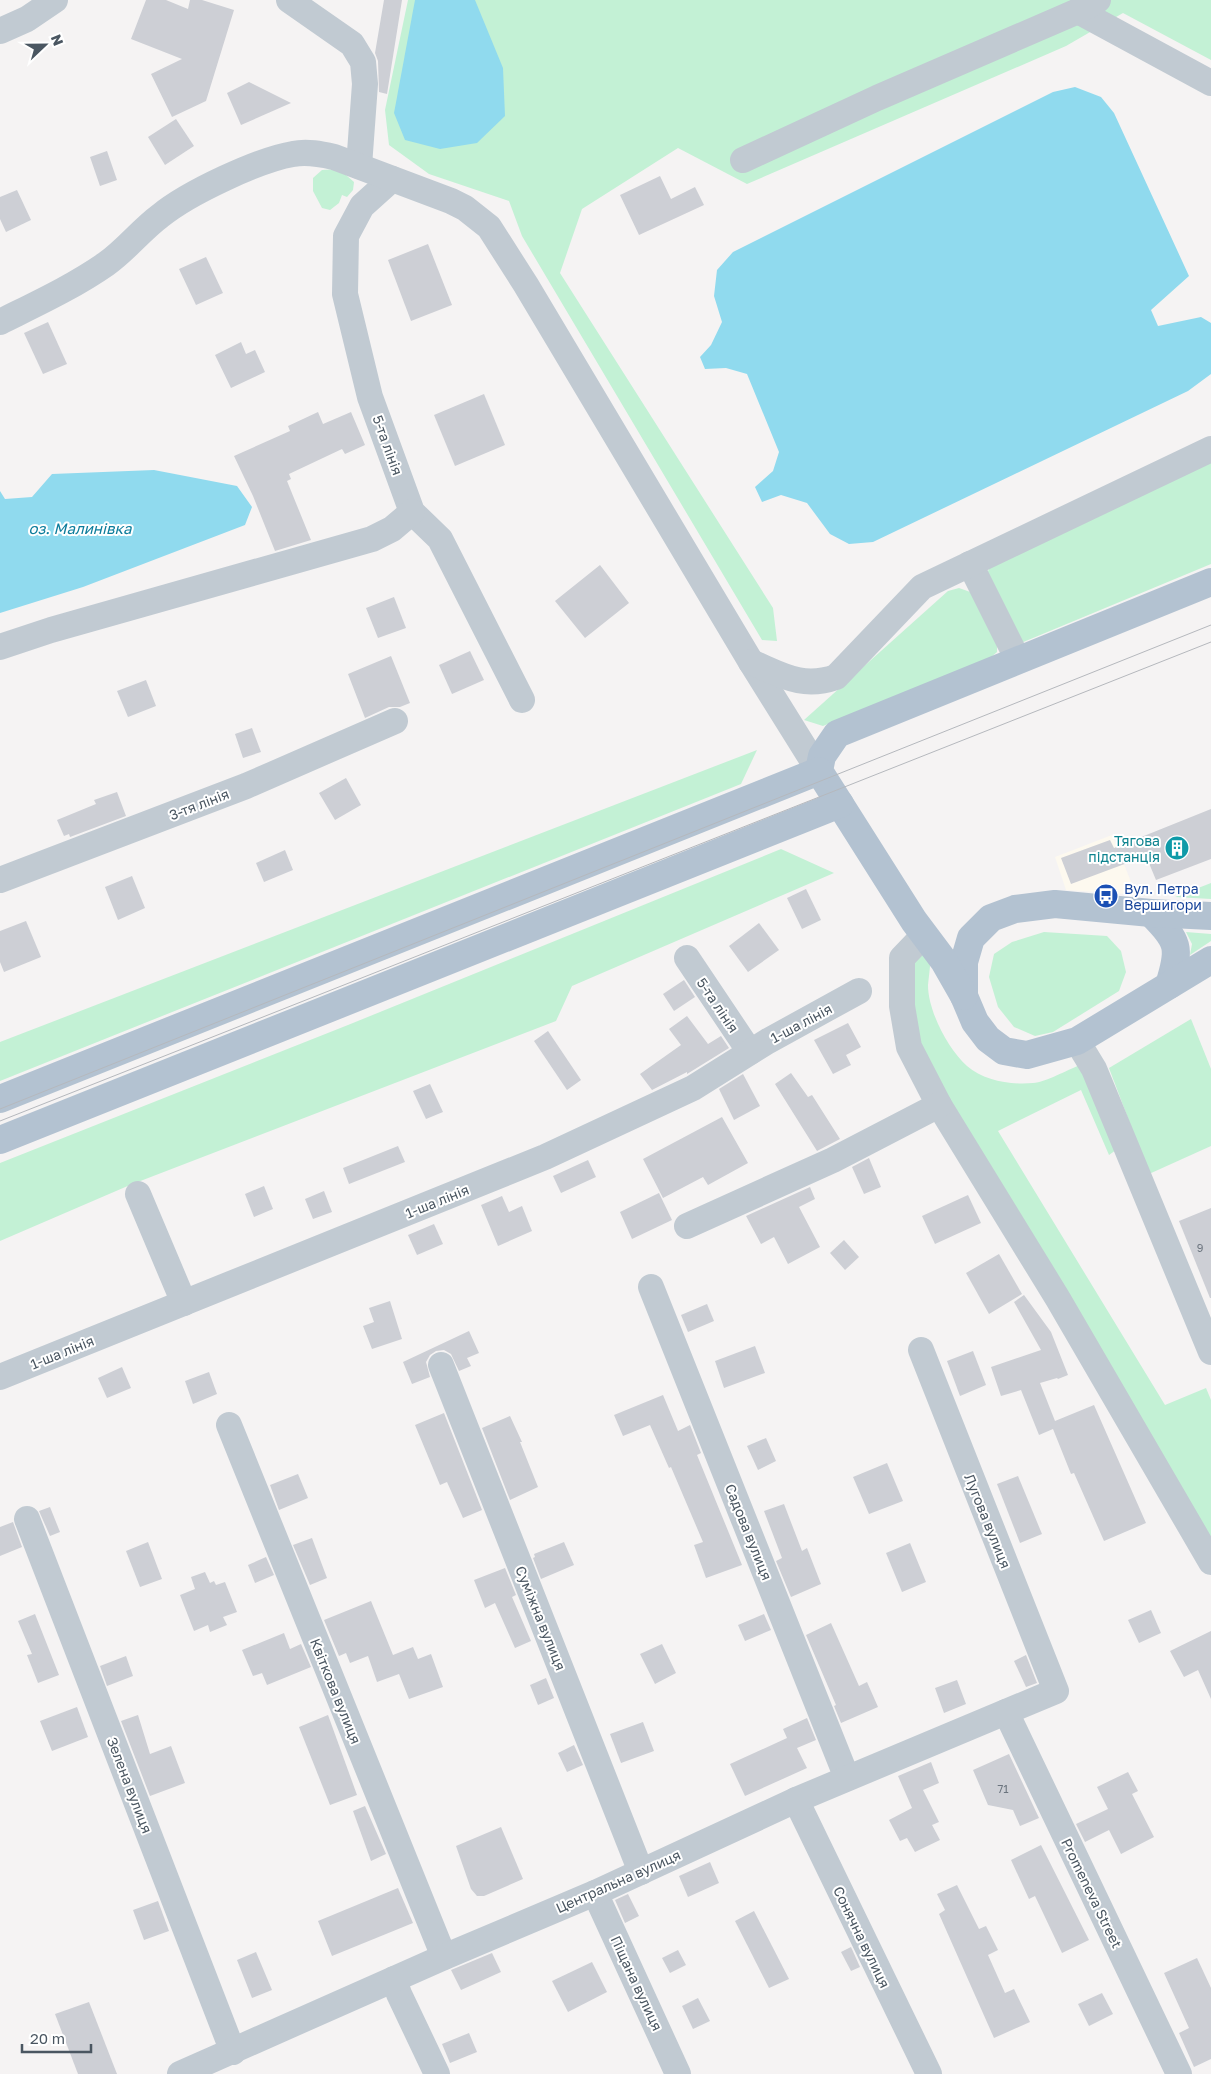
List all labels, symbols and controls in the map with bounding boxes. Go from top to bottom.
north arrow [20,20,70,70]
text: N [48,32,67,48]
street label: 5-та лінія [369,413,407,477]
water label: оз. Малинівка [29,519,132,537]
street label: 3-тя лінія [167,785,231,823]
place label: Тягова пiдстанцiя [1088,832,1160,865]
building icon: Тягова пiдстанцiя [1164,835,1190,861]
place label: Вул. Петра Вершигори [1124,880,1202,913]
bus stop icon: Вул. Петра Вершигори [1093,883,1119,909]
street label: 5-та лінія [693,974,743,1036]
street label: 1-ша лінія [767,1000,835,1046]
street label: 1-ша лінія [403,1181,471,1221]
house number: 9 [1197,1241,1203,1254]
street label: 1-ша лінія [28,1332,96,1372]
street label: Лугова вулиця [961,1471,1015,1571]
street label: Садова вулиця [722,1481,776,1583]
street label: Суміжна вулиця [512,1563,570,1673]
street label: Квіткова вулиця [307,1636,365,1746]
street label: Зелена вулиця [104,1734,156,1836]
house number: 71 [997,1782,1009,1795]
street label: Promeneva Street [1058,1835,1126,1951]
street label: Центральна вулиця [553,1846,683,1916]
street label: Сонячна вулиця [830,1883,894,1991]
street label: Піщана вулиця [608,1933,666,2033]
scale bar [22,2022,91,2054]
text: 20 m [30,2029,65,2047]

